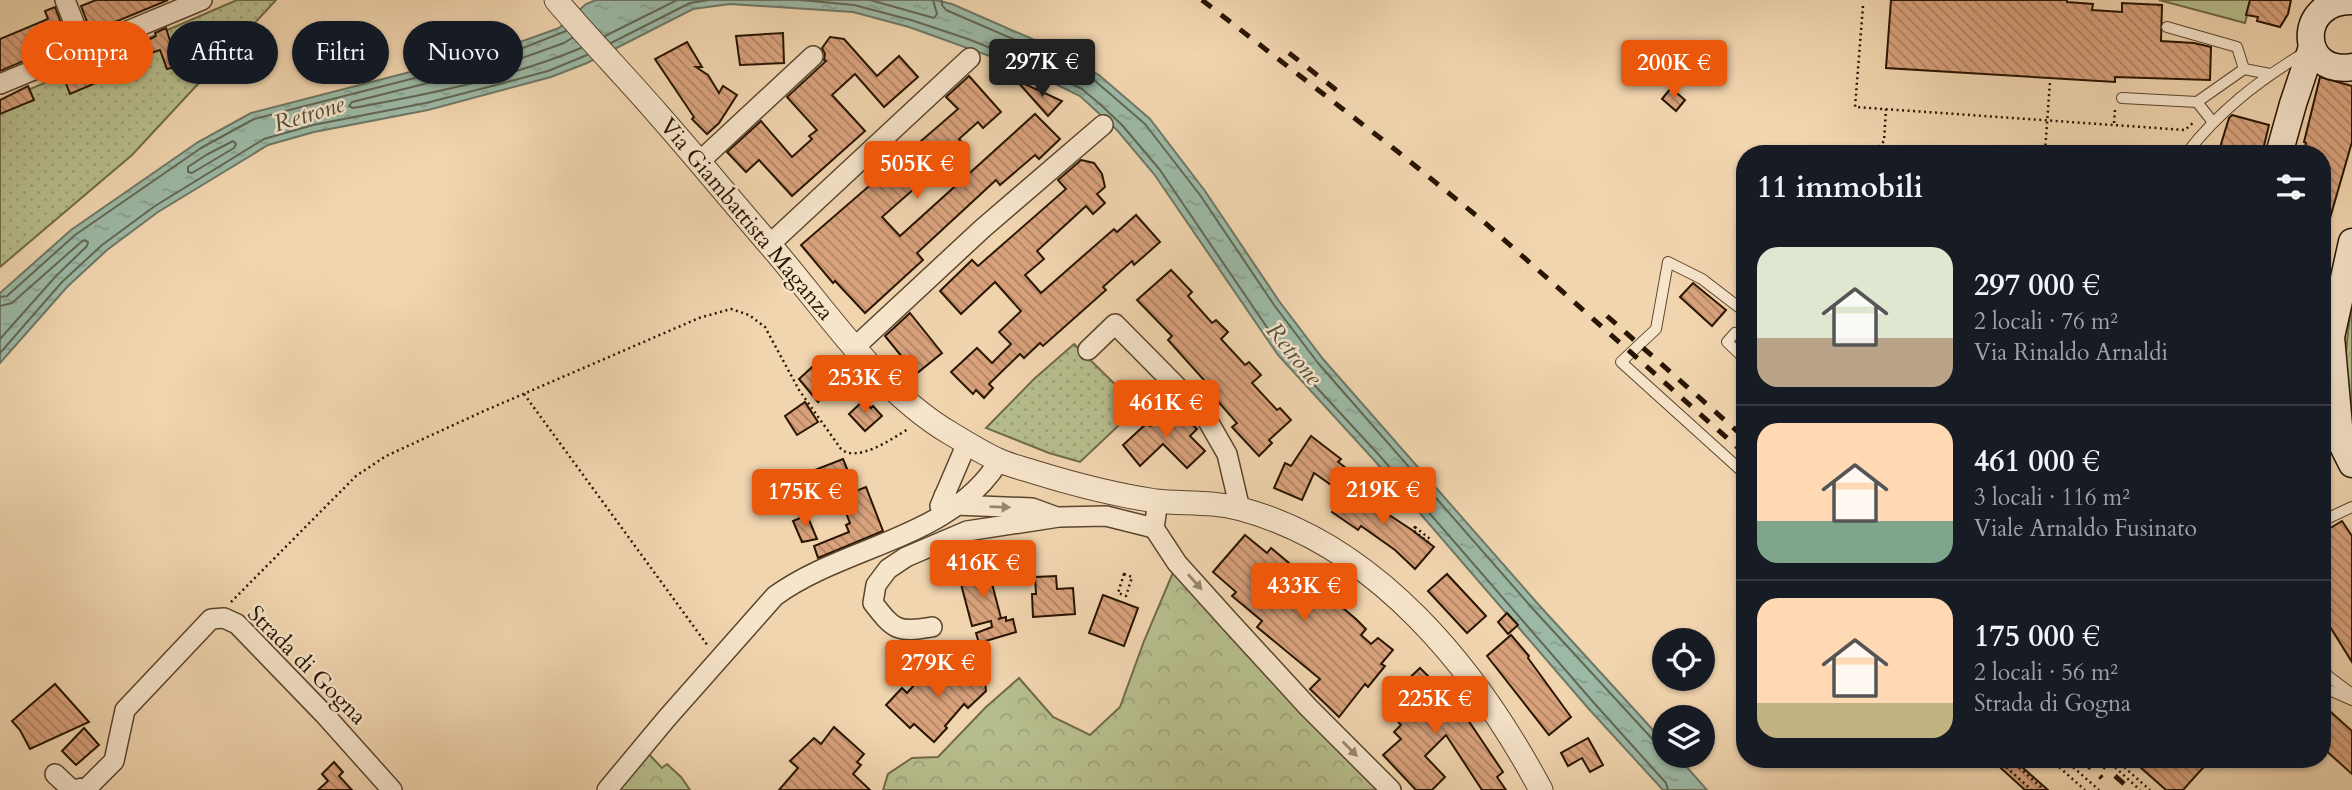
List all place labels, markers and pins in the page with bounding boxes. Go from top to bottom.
pin: 297K € [985,40,1099,99]
pin: 200K € [1617,41,1731,100]
pin: 505K € [860,142,974,201]
pin: 253K € [808,356,922,415]
pin: 461K € [1109,380,1223,440]
pin: 219K € [1326,468,1440,527]
pin: 175K € [748,470,862,529]
pin: 416K € [926,540,1040,600]
pin: 433K € [1247,564,1361,623]
pin: 279K € [881,640,995,700]
pin: 225K € [1378,676,1492,736]

